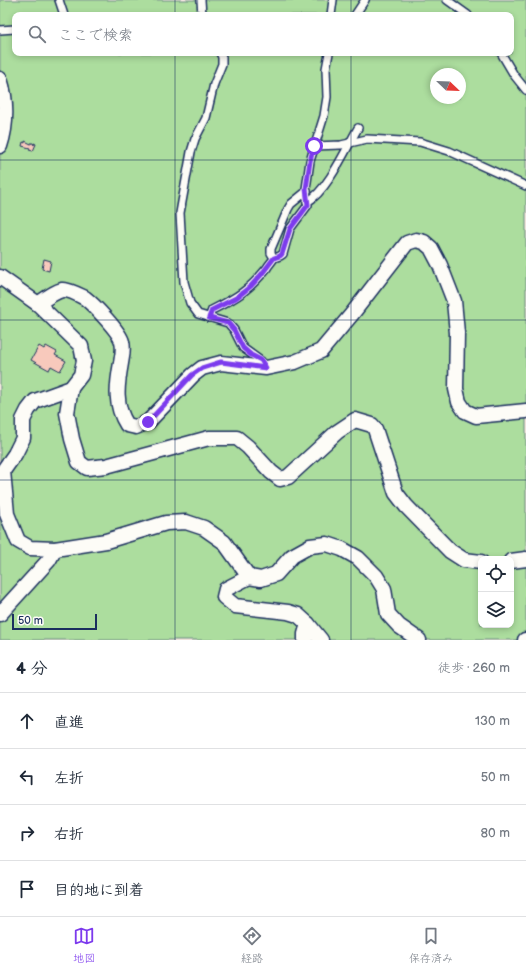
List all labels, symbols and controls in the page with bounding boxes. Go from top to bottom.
search box [12,12,514,56]
icon: search [26,23,48,45]
text: ここで検索 [58,26,133,45]
north arrow [430,68,466,104]
route start [305,137,323,155]
route end [139,413,157,431]
map controls [478,556,514,628]
button: locate [478,556,514,592]
button: layers [478,592,514,628]
scale bar [12,612,97,631]
text: 50 m [18,614,43,627]
text: 4 分 [16,659,48,679]
text: 徒歩 · 260 m [438,660,510,676]
icon: ahead [16,710,38,732]
text: 直進 [54,713,84,732]
text: 130 m [475,713,510,729]
icon: left [16,766,38,788]
text: 左折 [54,769,84,788]
text: 50 m [481,769,510,785]
icon: right [16,822,38,844]
text: 右折 [54,825,84,844]
text: 80 m [481,825,510,841]
icon: arrive [16,878,38,900]
text: 目的地に到着 [54,881,144,900]
tab: 地図 [73,925,95,965]
tab: 経路 [241,925,263,965]
tab: 保存済み [409,925,453,965]

